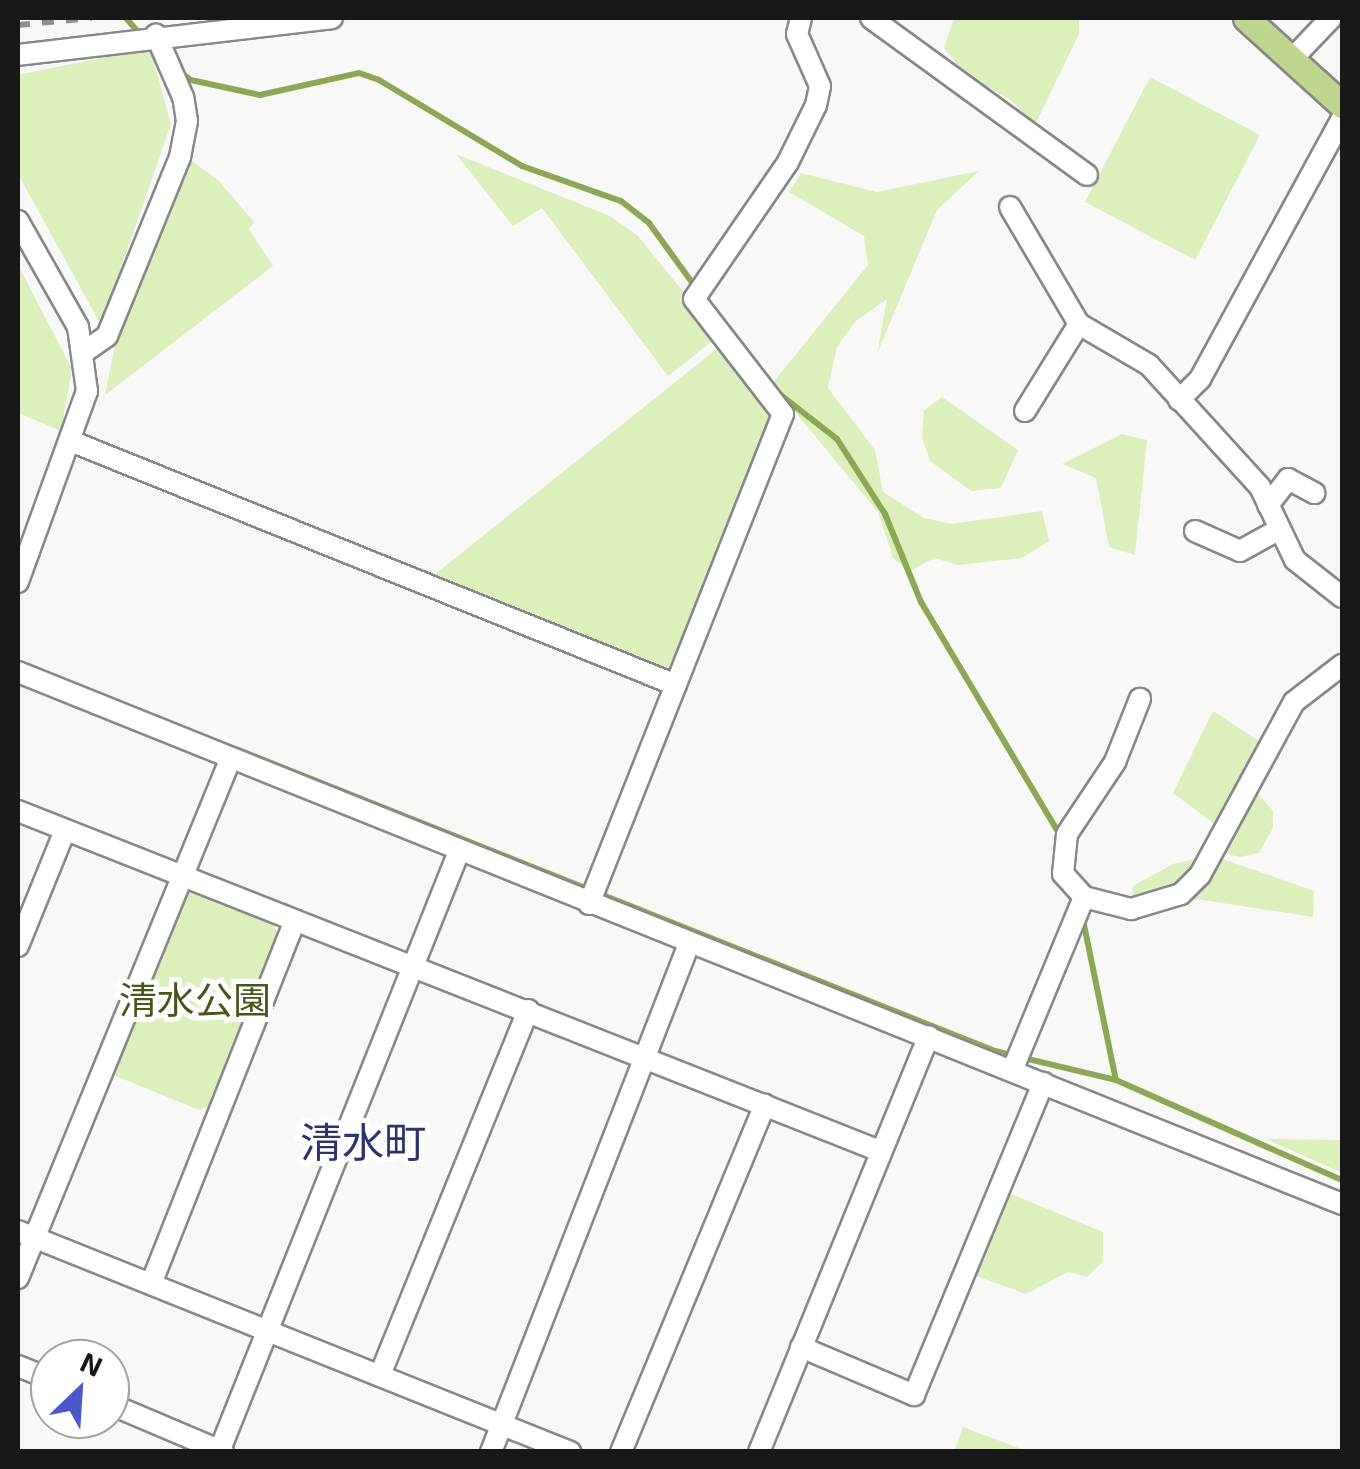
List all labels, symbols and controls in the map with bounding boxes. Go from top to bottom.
park label: 清水公園 [119,977,271,1023]
district label: 清水町 [300,1116,426,1166]
north arrow [30,1339,130,1439]
text: N [75,1344,108,1383]

